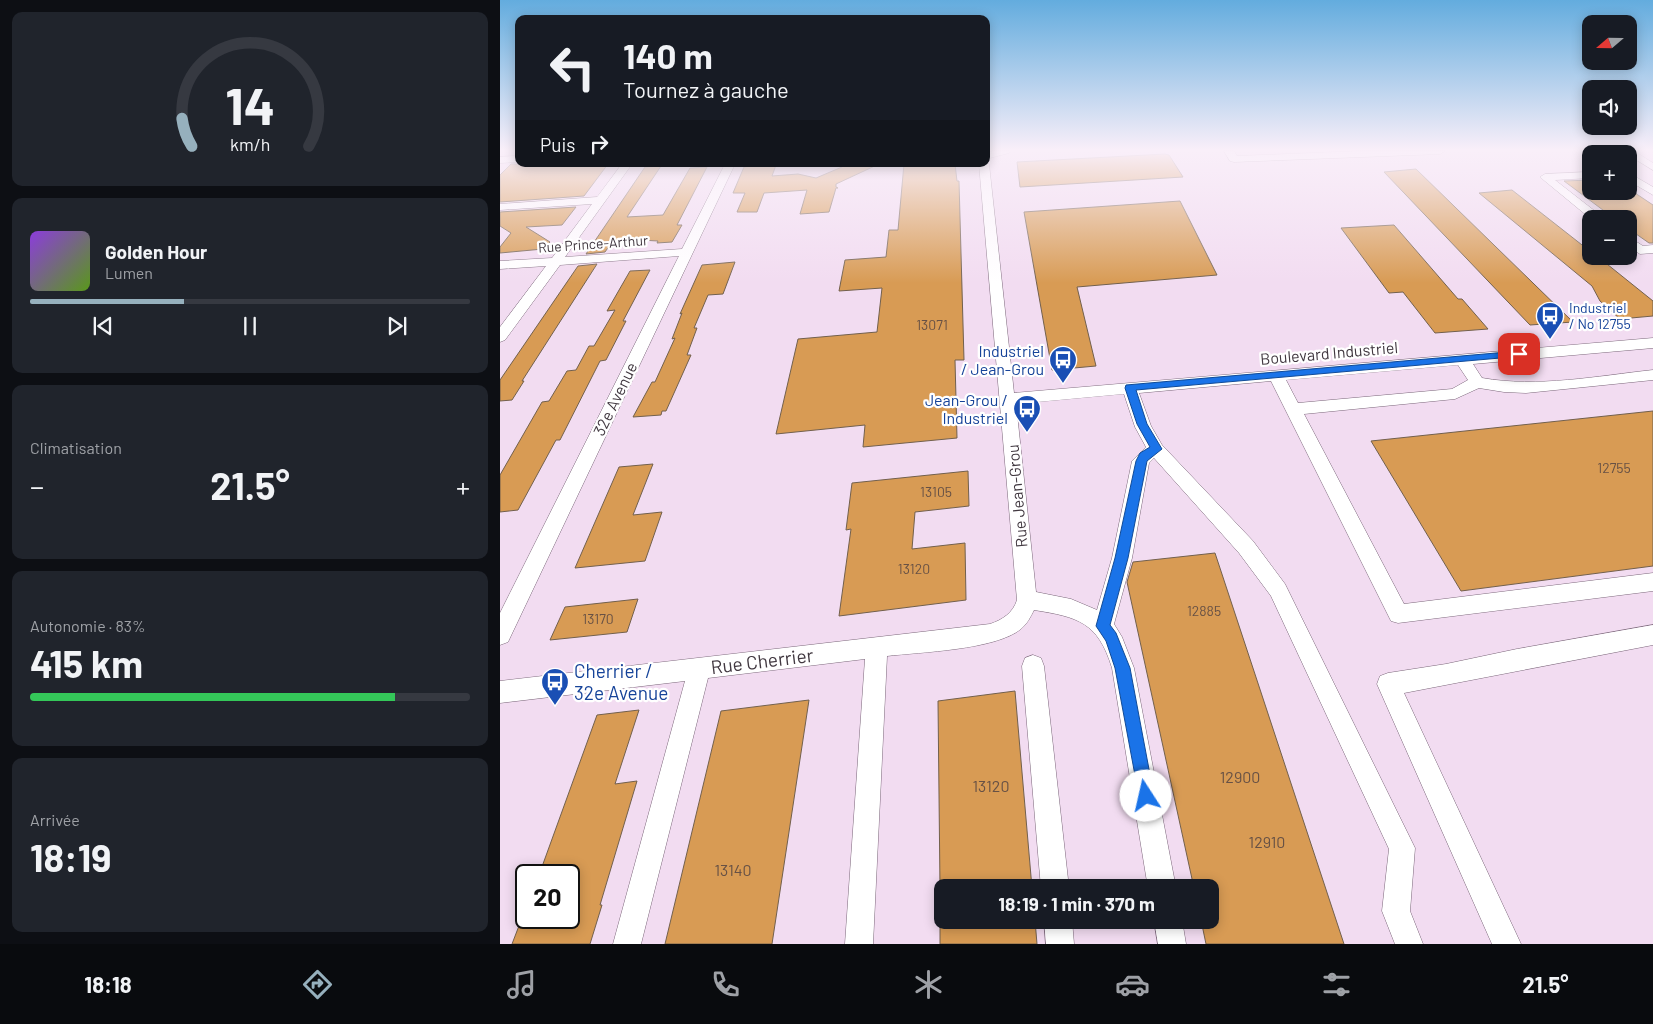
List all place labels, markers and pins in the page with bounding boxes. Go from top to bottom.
place label: Industriel / No 12755 [1569,299,1631,332]
bus stop icon: Industriel / No 12755 [1535,301,1565,340]
pin [1498,333,1540,375]
place label: Industriel / Jean-Grou [961,341,1044,378]
bus stop icon: Industriel / Jean-Grou [1048,345,1078,384]
place label: Jean-Grou / Industriel [925,390,1008,427]
bus stop icon: Jean-Grou / Industriel [1012,394,1042,433]
place label: Cherrier / 32e Avenue [574,659,668,704]
bus stop icon: Cherrier / 32e Avenue [540,667,570,706]

